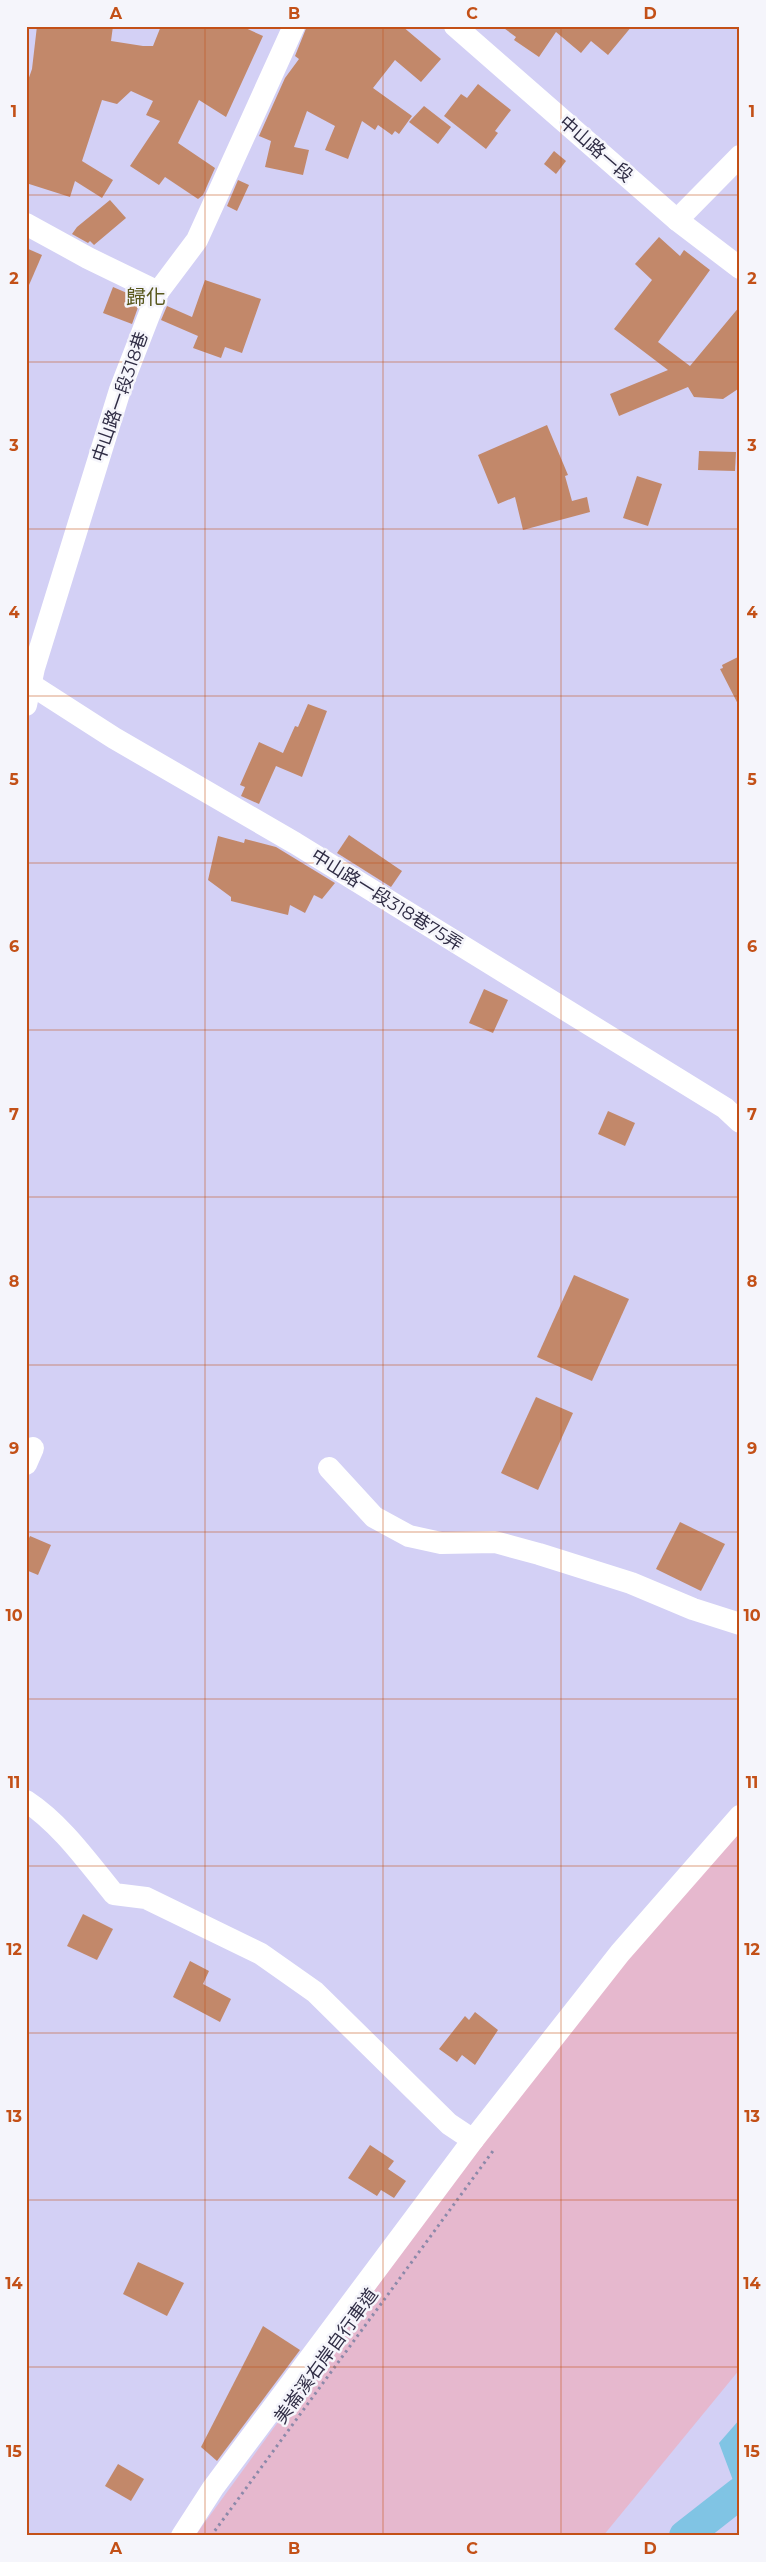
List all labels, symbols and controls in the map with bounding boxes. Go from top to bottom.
text: A [109,4,123,23]
text: B [288,4,300,23]
text: C [466,4,478,23]
text: D [643,4,657,23]
text: 1 [11,102,17,121]
text: 1 [749,102,755,121]
street label: 中山路一段 [555,111,637,187]
text: 2 [9,269,19,288]
text: 2 [747,269,757,288]
district label: 歸化 [126,285,166,309]
street label: 中山路一段318巷 [87,329,153,465]
text: 3 [8,436,19,455]
text: 3 [746,436,757,455]
text: 4 [8,603,20,622]
text: 4 [746,603,758,622]
text: 5 [9,770,19,789]
text: 5 [747,770,757,789]
street label: 中山路一段318巷75弄 [307,844,467,956]
text: 6 [9,937,19,956]
text: 6 [747,937,757,956]
text: 7 [9,1105,19,1124]
text: 7 [747,1105,757,1124]
text: 8 [9,1272,19,1291]
text: 8 [747,1272,757,1291]
text: 9 [9,1439,19,1458]
text: 9 [747,1439,757,1458]
text: 10 [5,1606,23,1625]
text: 10 [743,1606,761,1625]
text: 11 [8,1773,20,1792]
text: 11 [746,1773,758,1792]
text: 12 [6,1940,22,1959]
text: 12 [744,1940,760,1959]
text: 13 [6,2107,22,2126]
text: 13 [744,2107,760,2126]
text: 14 [5,2274,23,2293]
text: 14 [743,2274,761,2293]
street label: 美崙溪右岸自行車道 [269,2284,383,2428]
text: 15 [6,2442,22,2461]
text: 15 [744,2442,760,2461]
text: A [109,2539,123,2558]
text: B [288,2539,300,2558]
text: C [466,2539,478,2558]
text: D [643,2539,657,2558]

